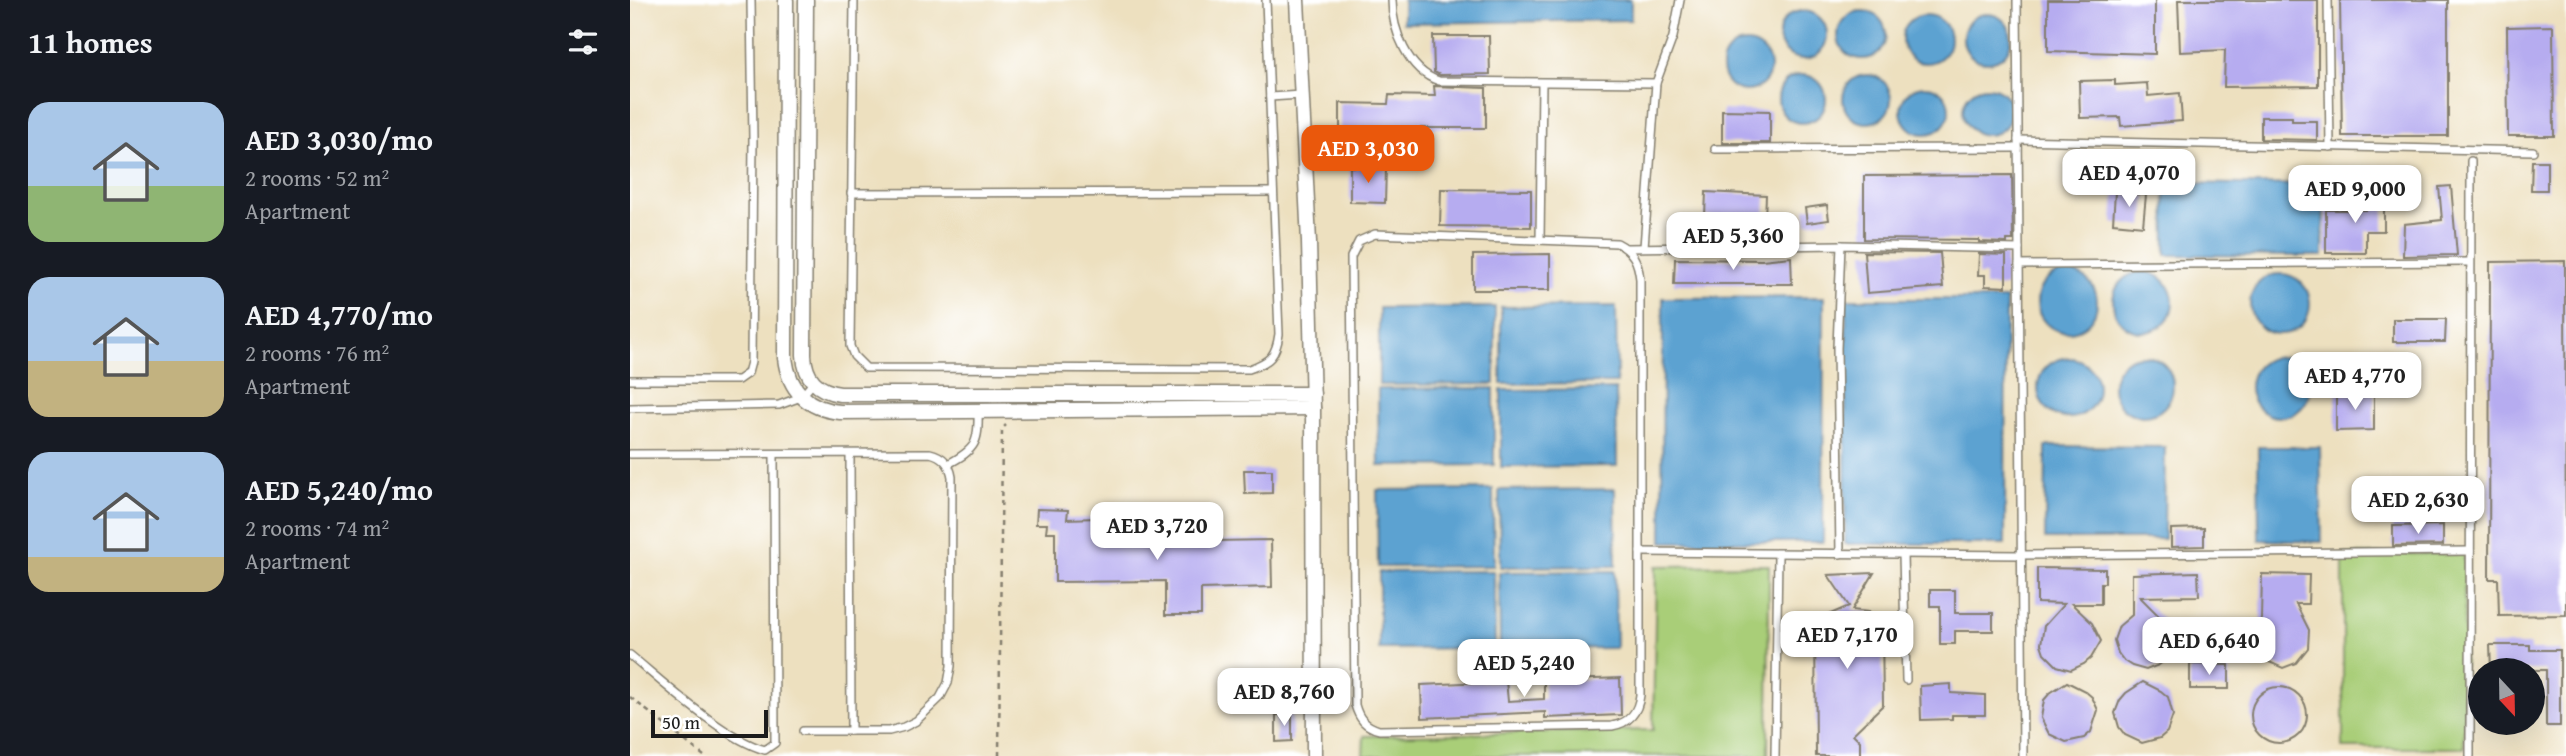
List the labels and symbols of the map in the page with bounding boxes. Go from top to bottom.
pin: AED 3,030 [1288,125,1448,185]
pin: AED 4,070 [2049,150,2209,209]
pin: AED 9,000 [2275,166,2435,225]
pin: AED 5,360 [1653,212,1813,272]
pin: AED 4,770 [2275,352,2435,412]
pin: AED 2,630 [2338,476,2498,536]
pin: AED 3,720 [1077,503,1237,562]
pin: AED 7,170 [1767,612,1927,671]
pin: AED 6,640 [2129,618,2289,677]
pin: AED 5,240 [1444,640,1604,699]
north arrow [2468,658,2544,735]
pin: AED 8,760 [1204,668,1364,728]
scale bar [651,707,768,739]

